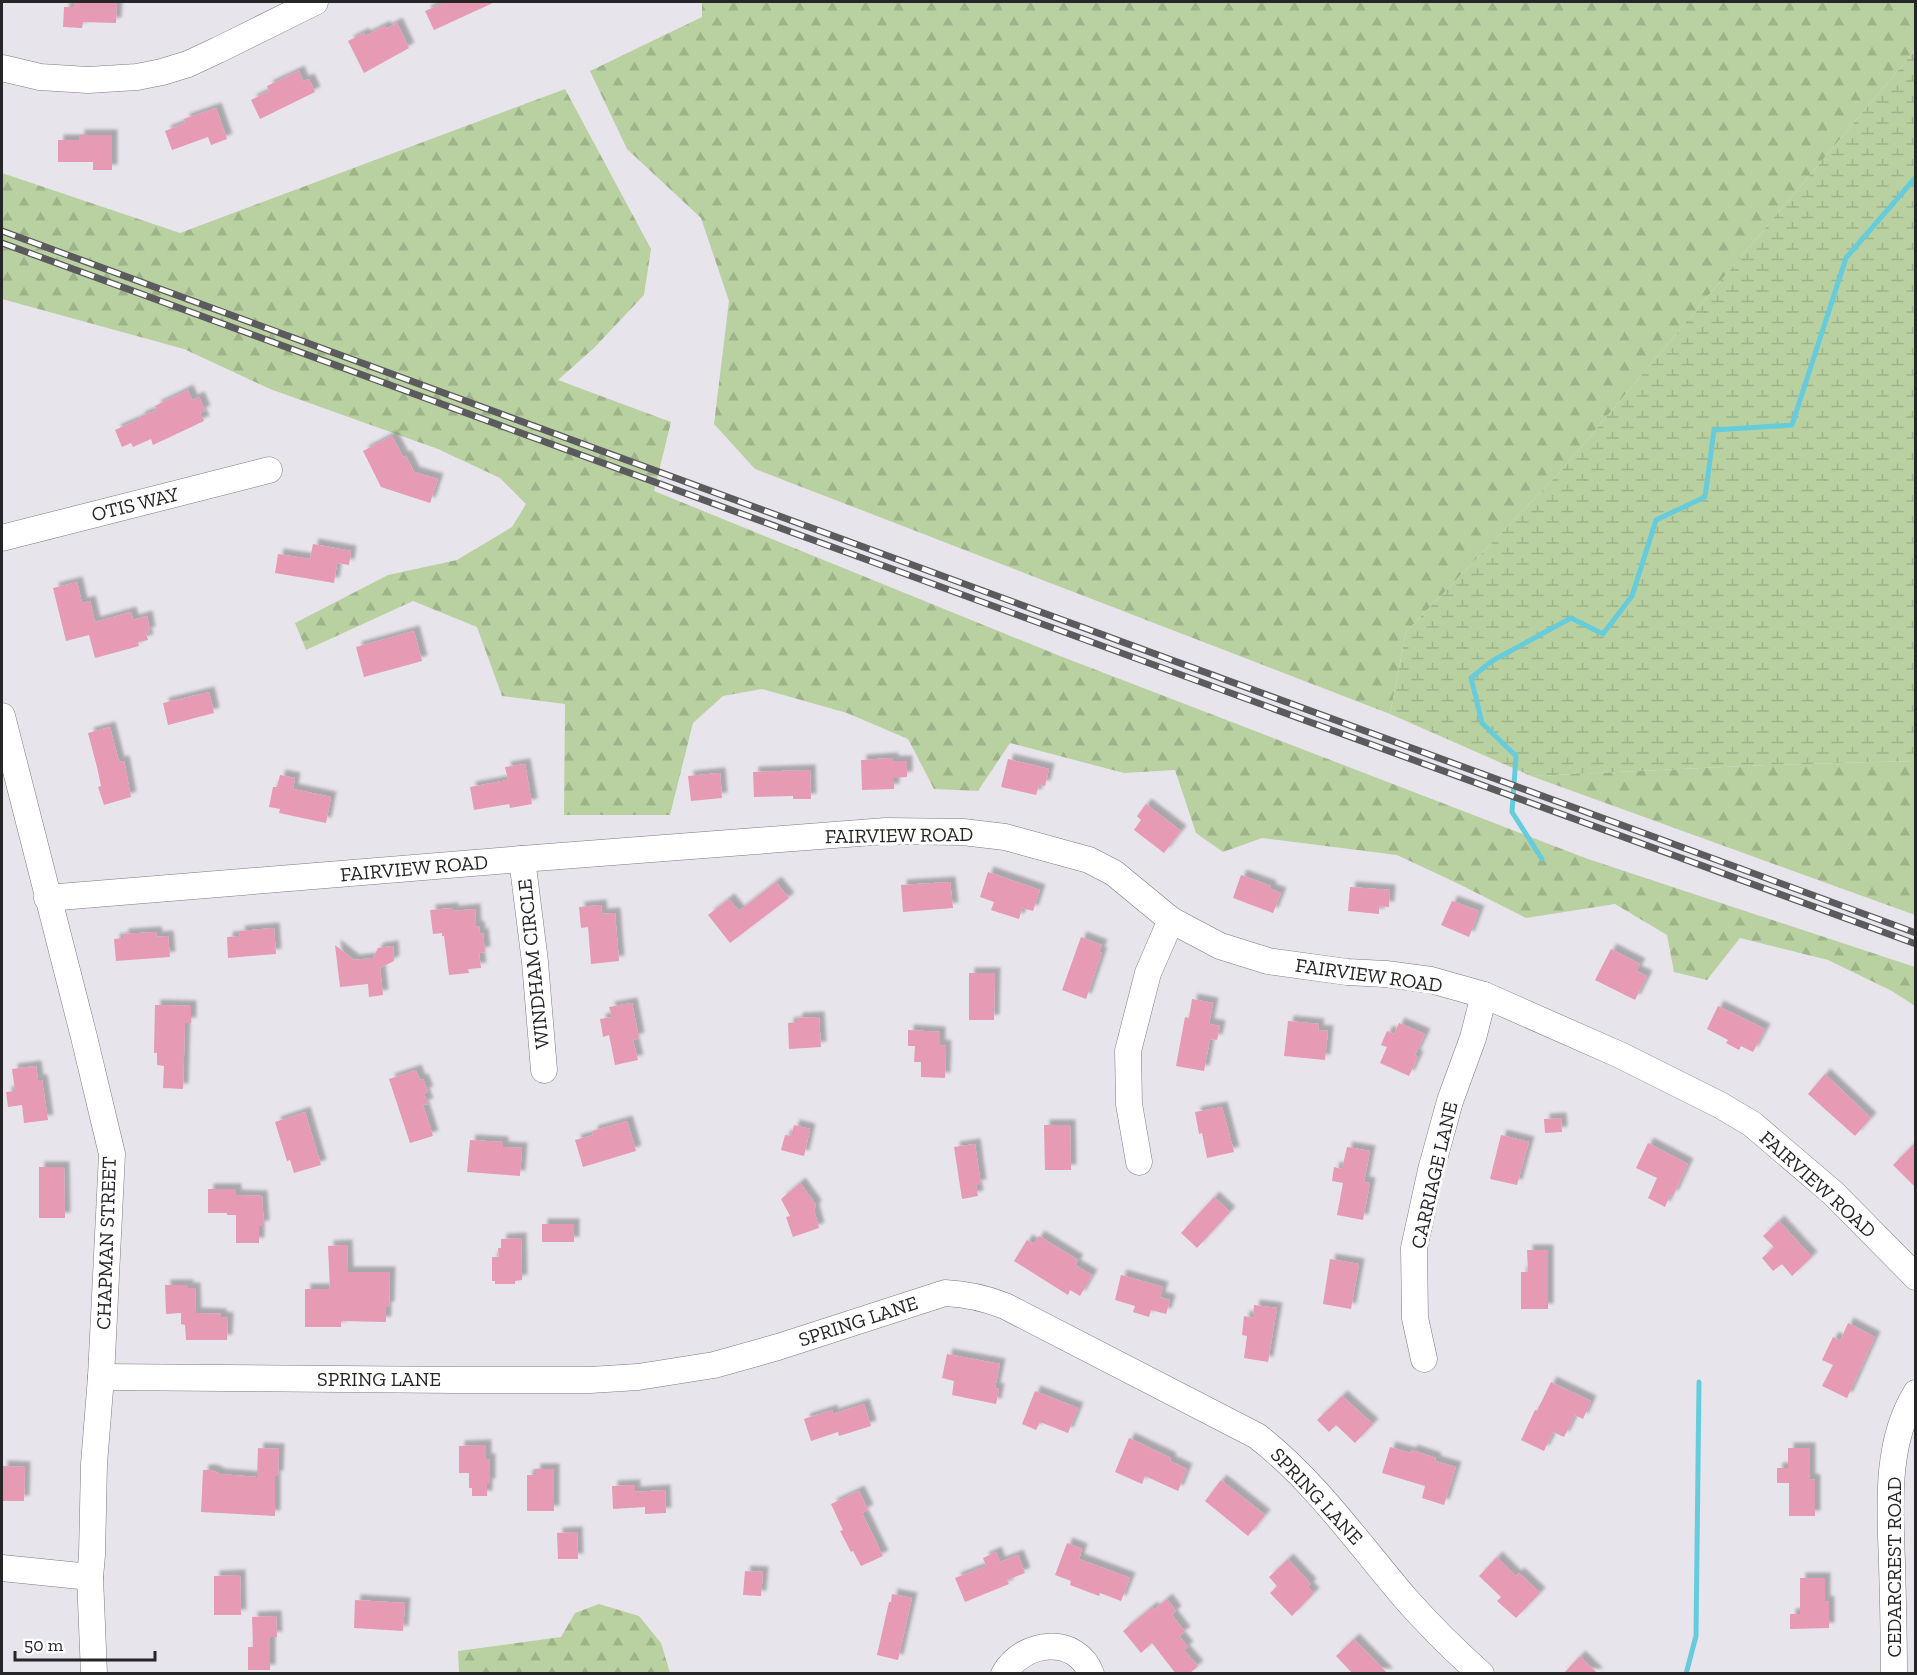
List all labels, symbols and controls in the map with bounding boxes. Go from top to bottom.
street label: OTIS WAY [89,481,182,526]
street label: FAIRVIEW ROAD [825,822,973,848]
street label: FAIRVIEW ROAD [339,850,489,886]
street label: WINDHAM CIRCLE [512,878,554,1050]
street label: FAIRVIEW ROAD [1294,953,1444,997]
street label: CARRIAGE LANE [1405,1099,1463,1251]
street label: FAIRVIEW ROAD [1755,1125,1881,1243]
street label: CHAPMAN STREET [91,1156,121,1330]
street label: SPRING LANE [795,1290,921,1352]
street label: SPRING LANE [317,1367,441,1391]
street label: SPRING LANE [1266,1442,1368,1550]
street label: CEDARCREST ROAD [1882,1477,1906,1657]
scale bar [15,1624,154,1662]
text: 50 m [24,1634,64,1656]

